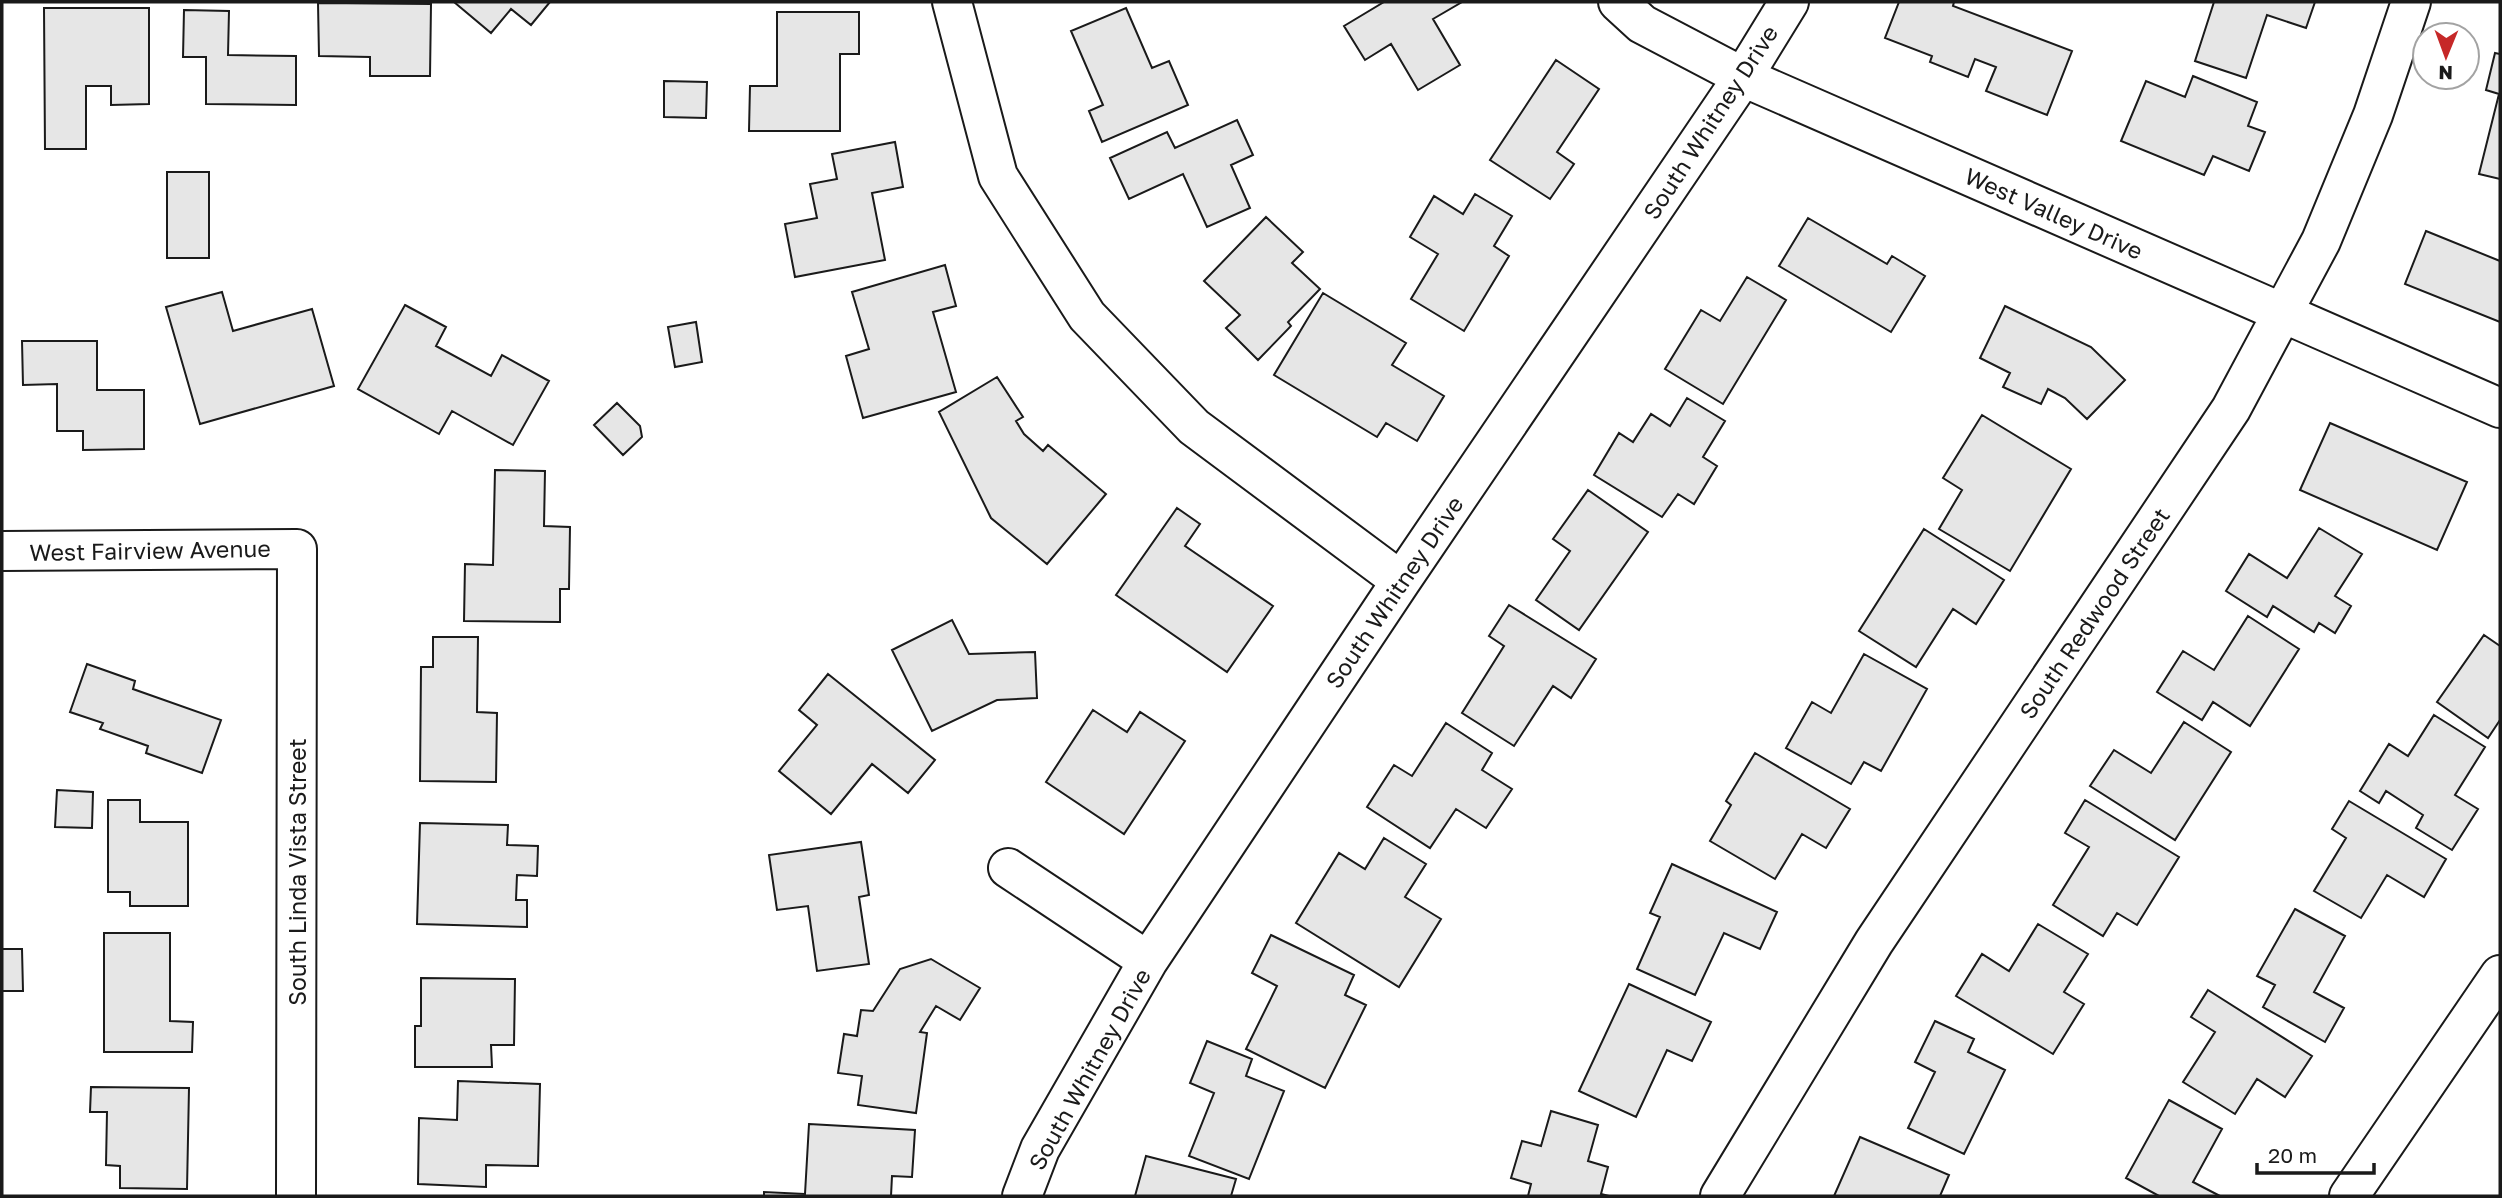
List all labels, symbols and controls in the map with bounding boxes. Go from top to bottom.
street label: South Whitney Drive [1637,20,1783,224]
north arrow [2411,21,2481,91]
text: N [2438,62,2453,85]
street label: West Valley Drive [1961,161,2147,265]
street label: South Whitney Drive [1319,491,1469,693]
street label: South Redwood Street [2013,502,2175,724]
street label: West Fairview Avenue [29,534,271,566]
street label: South Linda Vista Street [283,738,311,1006]
street label: South Whitney Drive [1022,963,1156,1175]
scale bar [2257,1132,2374,1176]
text: 20 m [2268,1142,2317,1168]

